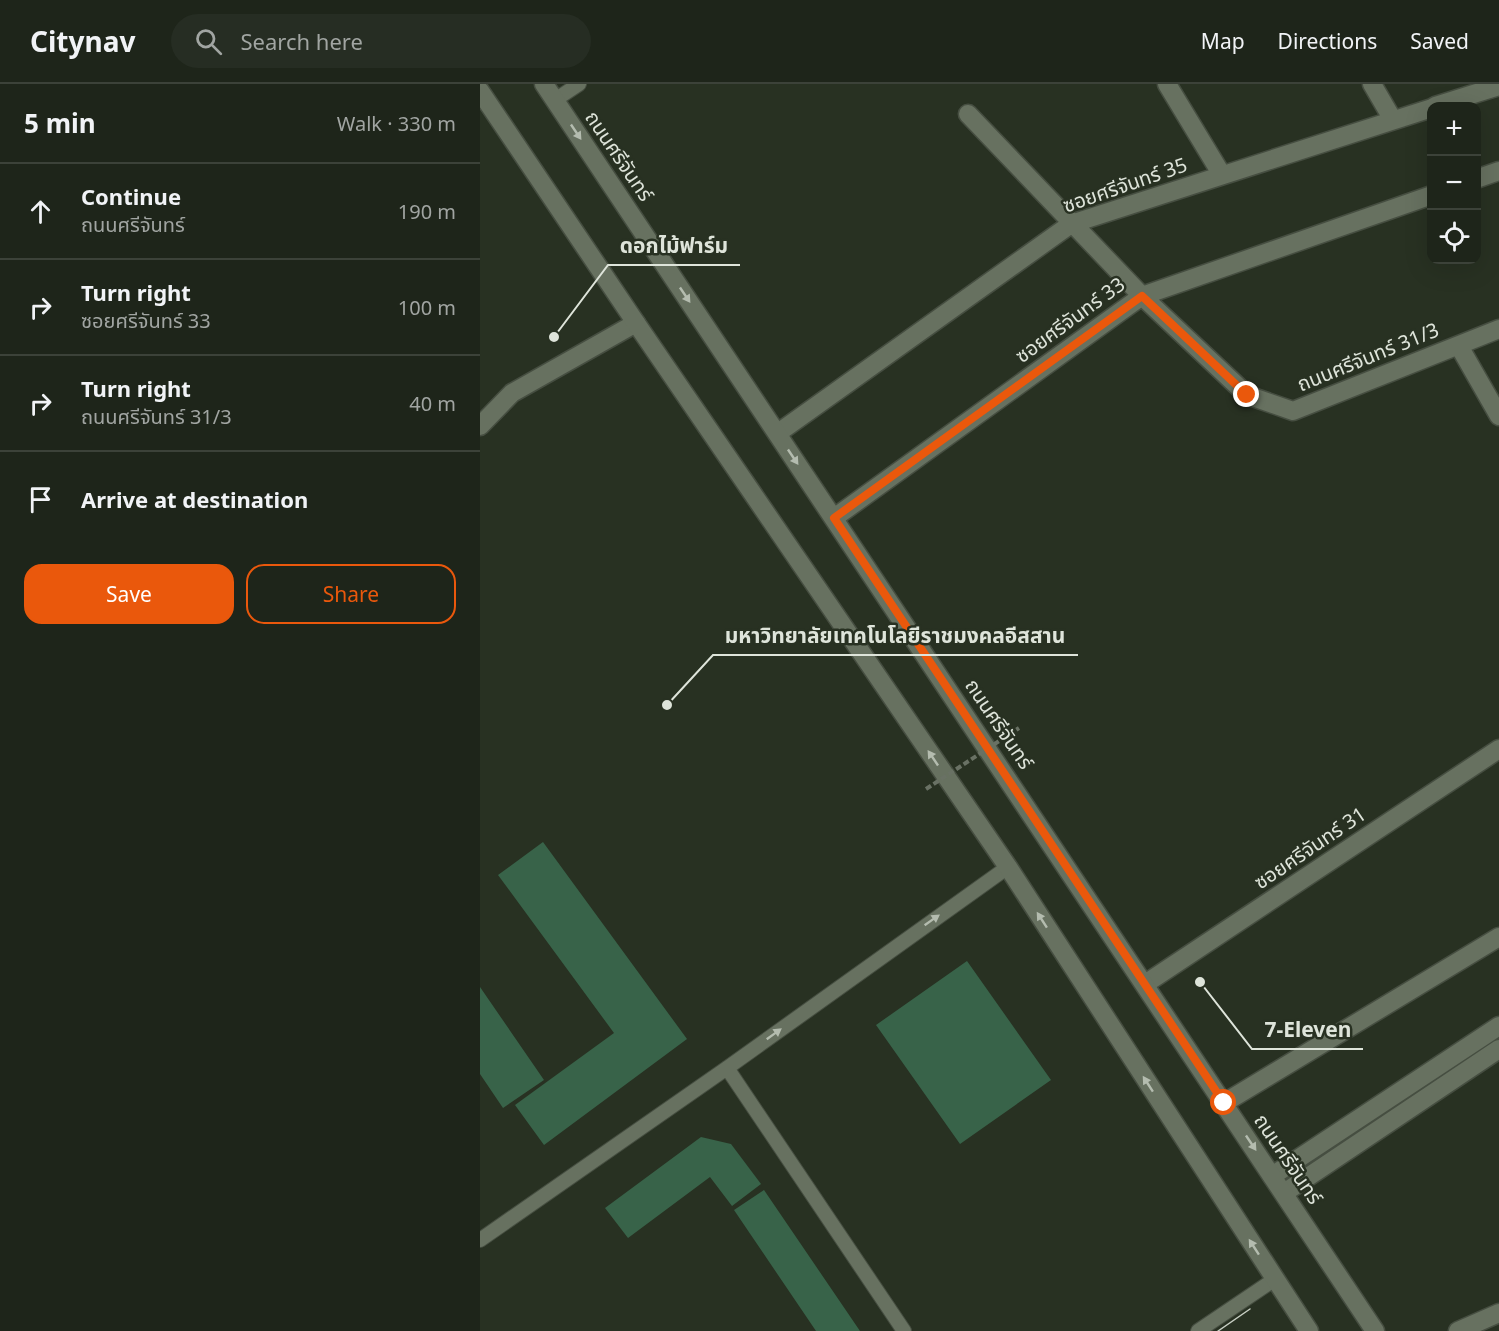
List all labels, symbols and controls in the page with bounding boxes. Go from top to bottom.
search box [171,14,591,68]
text: Citynav [30,22,135,60]
icon: search [192,25,225,58]
text: Search here [240,26,363,56]
text: Map [1201,27,1245,55]
text: Directions [1278,27,1377,55]
text: Saved [1410,27,1469,55]
map controls [1427,102,1481,264]
button: + [1427,102,1481,156]
text: 5 min [24,105,96,141]
street label: ถนนศรีจันทร์ [579,105,660,207]
text: Walk · 330 m [337,110,456,137]
one-way arrow [571,124,582,141]
street label: ซอยศรีจันทร์ 35 [1059,151,1191,218]
button: − [1427,156,1481,210]
text: Continue [81,181,181,211]
icon: ahead [24,195,57,228]
text: 190 m [398,198,456,225]
button: locate [1427,210,1481,264]
text: ถนนศรีจันทร์ [81,211,185,238]
callout: ดอกไม้ฟาร์ม [608,226,740,265]
text: ดอกไม้ฟาร์ม [620,231,728,259]
street label: ซอยศรีจันทร์ 33 [1009,271,1130,369]
text: Turn right [81,277,191,307]
one-way arrow [679,286,691,302]
icon: right [24,291,57,324]
text: 100 m [398,294,456,321]
text: ซอยศรีจันทร์ 33 [81,307,211,334]
street label: ถนนศรีจันทร์ 31/3 [1293,316,1443,397]
text: Turn right [81,373,191,403]
route end [1233,381,1259,407]
icon: right [24,387,57,420]
text: 40 m [409,390,456,417]
text: ถนนศรีจันทร์ 31/3 [81,403,232,430]
one-way arrow [787,448,799,464]
icon: arrive [24,483,57,516]
text: Arrive at destination [81,484,308,514]
button: Save [24,564,234,624]
button: Share [246,564,456,624]
callout: มหาวิทยาลัยเทคโนโลยีราชมงคลอีสสาน [713,616,1078,655]
text: มหาวิทยาลัยเทคโนโลยีราชมงคลอีสสาน [725,621,1065,649]
street label: ถนนศรีจันทร์ [959,673,1040,775]
one-way arrow [928,750,939,766]
street label: ซอยศรีจันทร์ 31 [1248,800,1371,895]
one-way arrow [1037,912,1048,928]
one-way arrow [924,914,940,926]
callout: 7-Eleven [1252,1010,1363,1049]
text: 7-Eleven [1264,1015,1352,1043]
one-way arrow [766,1028,782,1040]
one-way arrow [1142,1076,1154,1092]
route start [1210,1089,1236,1115]
street label: ถนนศรีจันทร์ [1248,1108,1329,1210]
one-way arrow [1245,1135,1256,1151]
one-way arrow [1249,1239,1260,1255]

